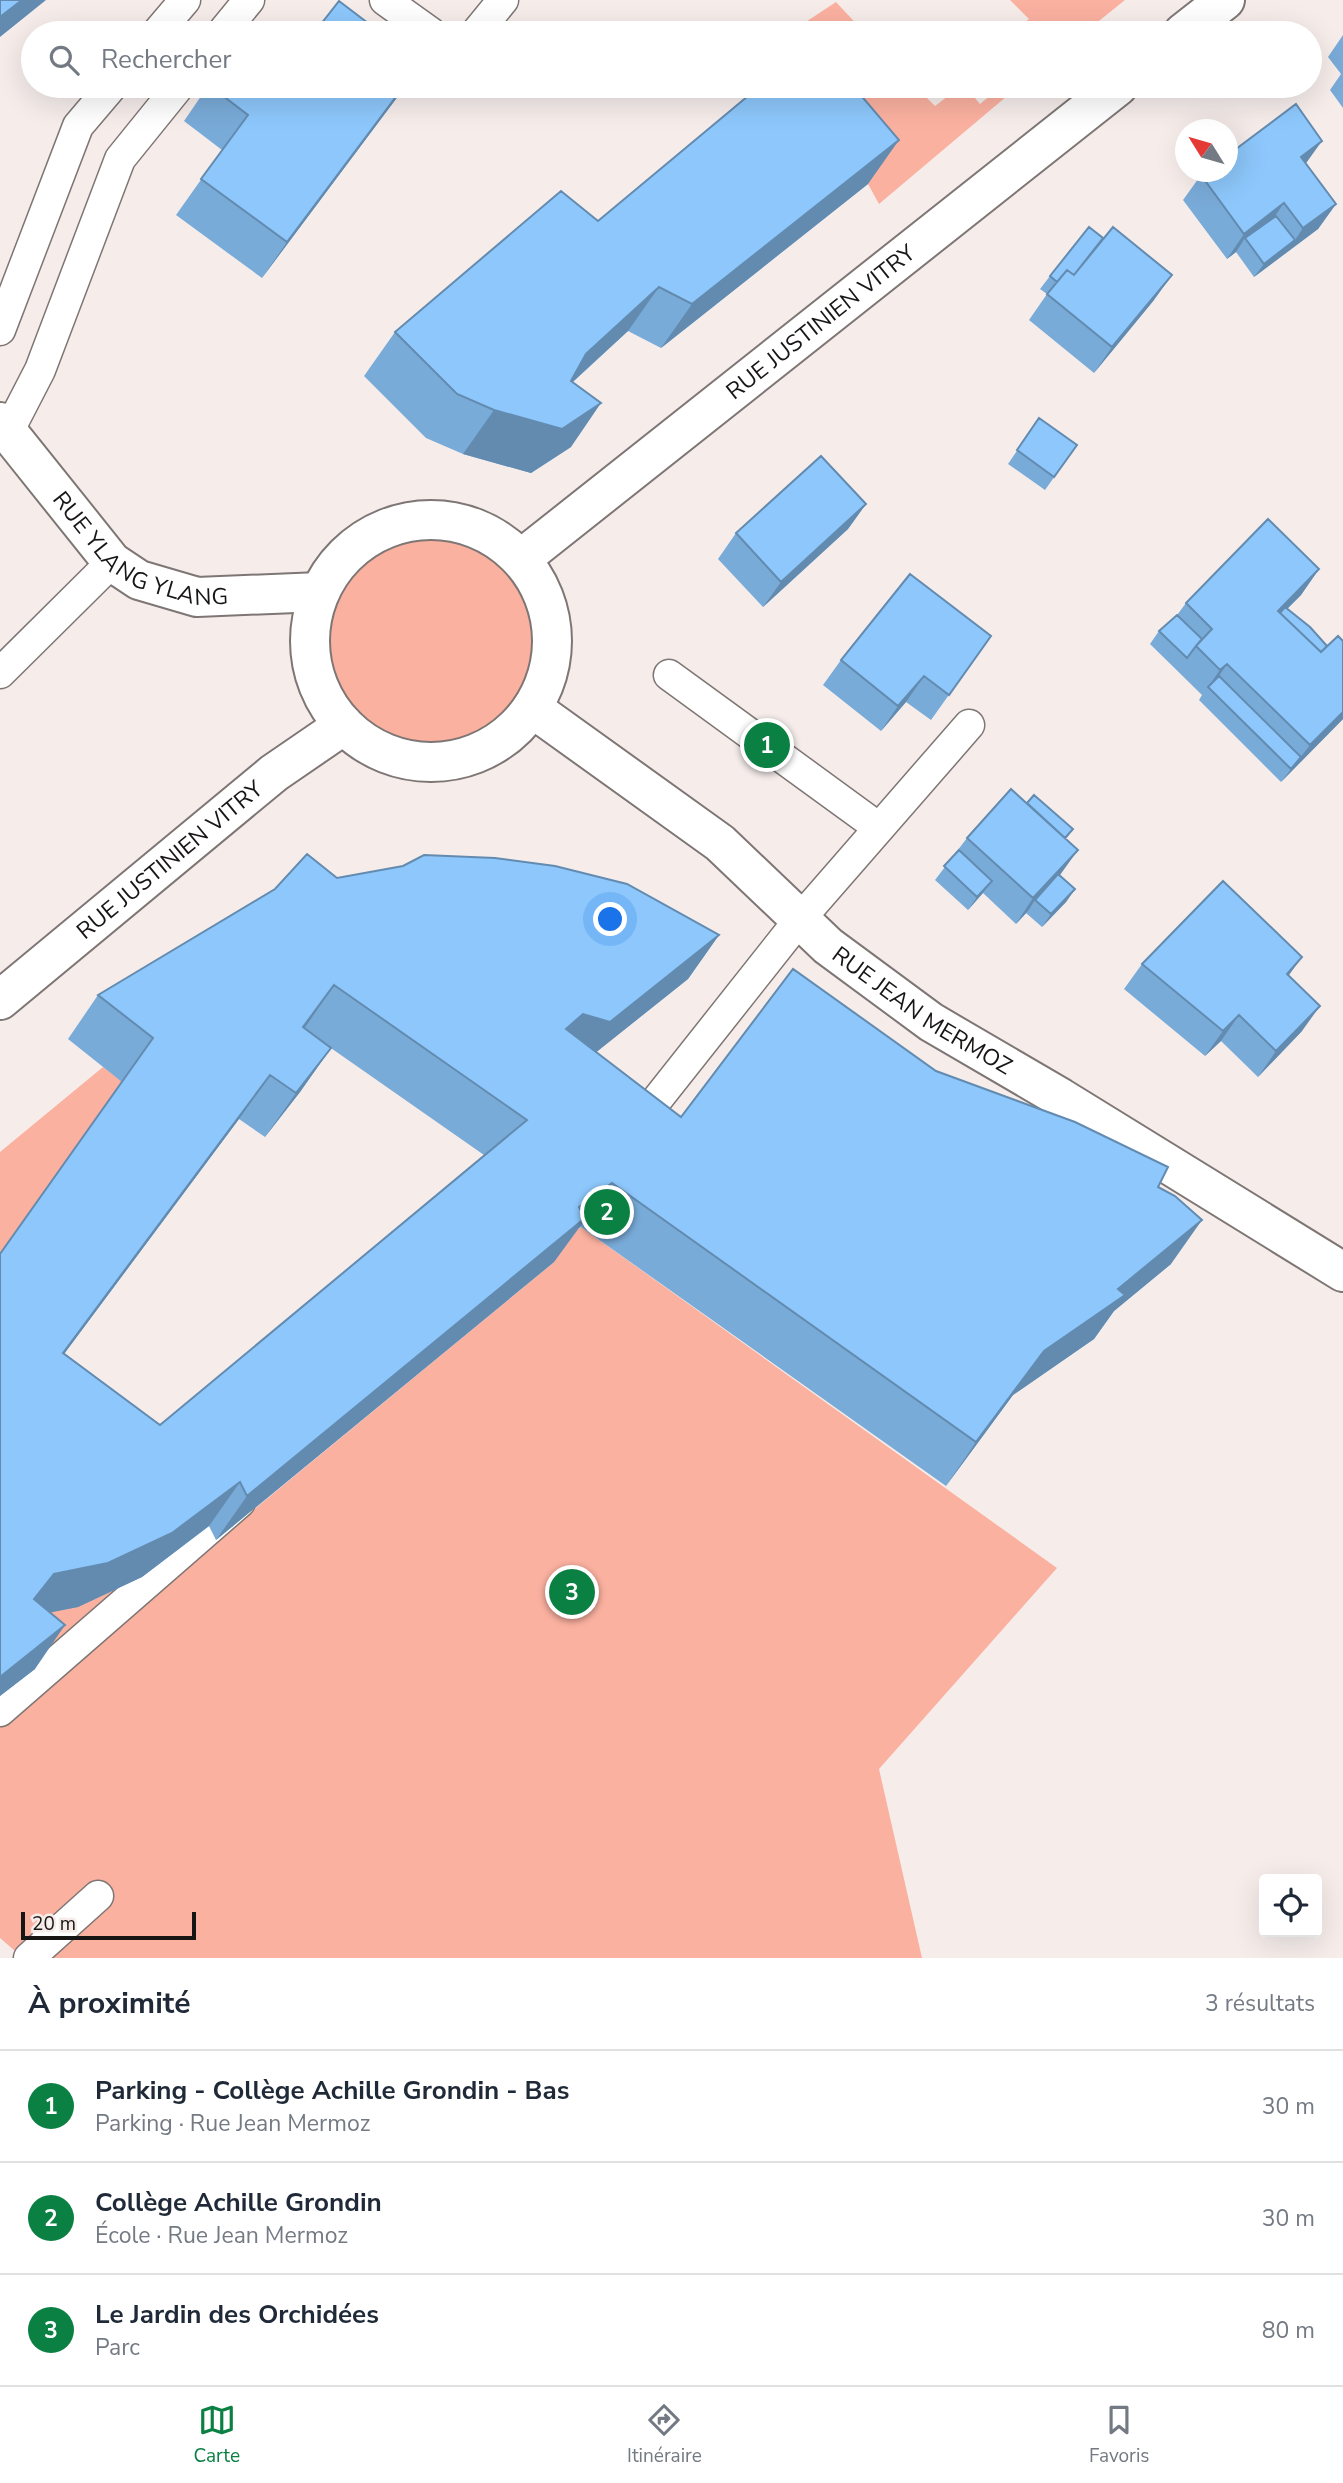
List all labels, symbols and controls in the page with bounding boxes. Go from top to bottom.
search box [21,21,1322,98]
icon: search [45,41,83,79]
text: Rechercher [101,42,232,77]
north arrow [1175,119,1238,182]
street label: RUE JUSTINIEN VITRY [720,237,922,407]
street label: RUE YLANG YLANG [45,485,229,613]
pin: 1 [744,719,790,771]
street label: RUE JUSTINIEN VITRY [70,774,270,946]
your location [593,902,627,936]
street label: RUE JEAN MERMOZ [826,939,1018,1082]
pin: 2 [584,1186,630,1238]
pin: 3 [549,1566,595,1618]
map controls [1259,1874,1322,1937]
button: locate [1259,1874,1322,1937]
scale bar [21,1909,196,1941]
text: 20 m [32,1911,76,1937]
text: À proximité [28,1983,190,2024]
text: 3 résultats [1205,1988,1315,2019]
text: Parking - Collège Achille Grondin - Bas [95,2073,569,2108]
text: 1 [44,2091,58,2122]
text: 30 m [1262,2091,1315,2122]
text: Parking · Rue Jean Mermoz [95,2108,370,2139]
text: Collège Achille Grondin [95,2185,382,2220]
text: 2 [44,2203,58,2234]
text: 30 m [1262,2203,1315,2234]
text: École · Rue Jean Mermoz [95,2220,348,2251]
text: Le Jardin des Orchidées [95,2297,379,2332]
text: 3 [44,2315,58,2346]
text: 80 m [1262,2315,1315,2346]
text: Parc [95,2332,140,2363]
tab: Carte [194,2401,240,2469]
tab: Itinéraire [627,2401,702,2469]
tab: Favoris [1089,2401,1149,2469]

